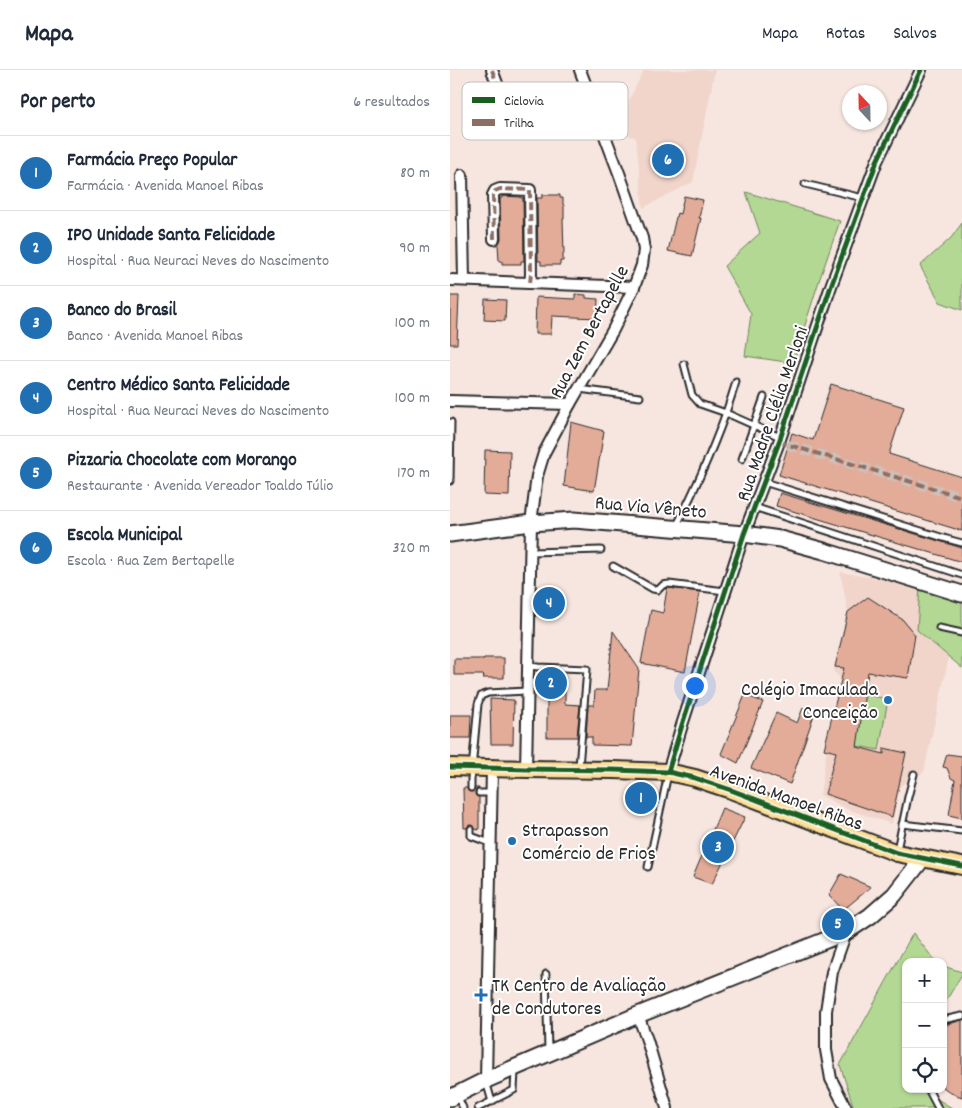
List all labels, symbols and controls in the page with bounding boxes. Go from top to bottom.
text: Mapa [25,18,73,52]
text: Mapa [762,22,798,47]
text: Rotas [826,22,865,47]
text: Salvos [893,22,937,47]
legend [462,82,628,140]
north arrow [842,85,887,130]
text: Por perto [20,88,95,118]
text: 6 resultados [353,91,430,114]
text: Ciclovia [504,92,544,112]
text: Trilha [504,114,534,134]
pin: 6 [652,141,684,179]
text: Farmácia Preço Popular [67,148,237,175]
text: 1 [34,162,38,185]
text: 80 m [400,162,430,185]
text: Farmácia · Avenida Manoel Ribas [67,175,264,198]
text: IPO Unidade Santa Felicidade [67,223,275,250]
text: 2 [33,237,40,260]
text: 90 m [399,237,430,260]
text: Hospital · Rua Neuraci Neves do Nascimento [67,250,329,273]
street label: Rua Zem Bertapelle [544,261,638,404]
text: Banco do Brasil [67,298,177,325]
text: 3 [32,312,40,335]
text: 100 m [394,312,430,335]
street label: Rua Madre Clélia Merloni [731,322,817,505]
text: Banco · Avenida Manoel Ribas [67,325,243,348]
text: Centro Médico Santa Felicidade [67,373,290,400]
text: 4 [33,387,39,410]
text: 100 m [394,387,430,410]
text: Hospital · Rua Neuraci Neves do Nascimento [67,400,329,423]
text: Pizzaria Chocolate com Morango [67,448,297,475]
text: 5 [32,462,40,485]
text: 170 m [397,462,430,485]
text: Restaurante · Avenida Vereador Toaldo Túlio [67,475,333,498]
street label: Rua Via Vêneto [594,490,708,528]
text: Escola Municipal [67,523,182,550]
text: 6 [32,537,40,560]
text: 320 m [393,537,430,560]
text: Escola · Rua Zem Bertapelle [67,550,235,573]
pin: 4 [533,584,565,622]
pin: 2 [535,664,567,702]
your location [682,673,708,699]
place label: Colégio Imaculada Conceição [741,677,879,728]
marker: Colégio Imaculada Conceição [882,694,894,706]
street label: Avenida Manoel Ribas [705,758,867,840]
pin: 1 [625,779,657,817]
place label: Strapasson Comércio de Frios [522,818,656,869]
pin: 3 [702,828,734,866]
marker: Strapasson Comércio de Frios [506,835,518,847]
pin: 5 [822,905,854,943]
map controls [902,958,947,1093]
button: + [902,958,947,1003]
place label: TK Centro de Avaliação de Condutores [492,973,666,1024]
marker: TK Centro de Avaliação de Condutores [474,988,488,1002]
button: − [902,1003,947,1048]
button: locate [902,1048,947,1093]

